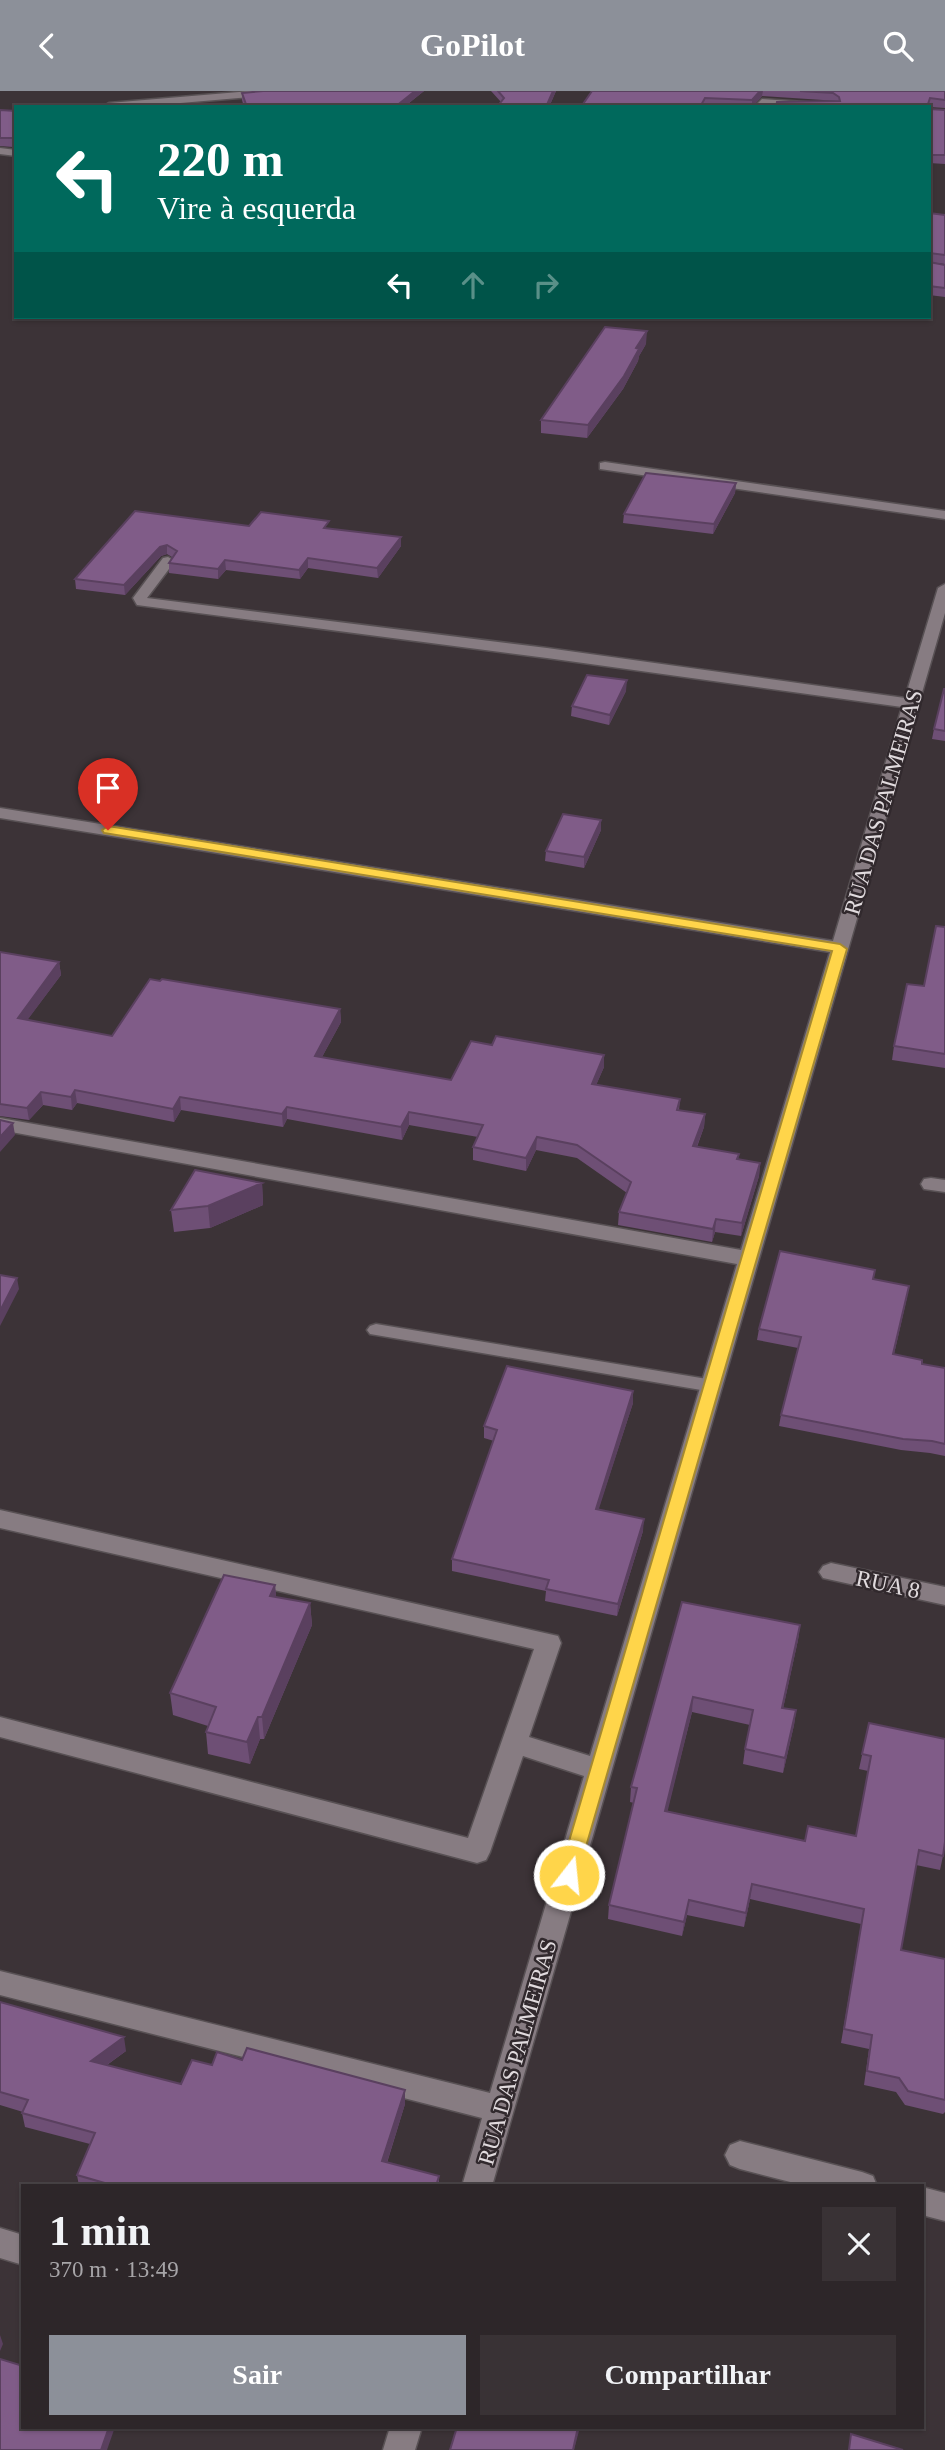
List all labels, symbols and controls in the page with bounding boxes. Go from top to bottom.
icon: back [28,27,66,65]
text: GoPilot [420,27,525,63]
icon: search [879,27,917,65]
text: 220 m [157,132,284,187]
icon: left [42,133,133,224]
text: Vire à esquerda [157,190,356,226]
icon: left [381,266,419,304]
icon: ahead [454,266,492,304]
icon: right [527,266,565,304]
street label: RUA DAS PALMEIRAS [839,687,928,918]
pin [78,758,138,830]
icon: arrive [89,769,127,807]
street label: RUA 8 [854,1566,922,1603]
position arrow [532,1838,606,1912]
street label: RUA DAS PALMEIRAS [473,1937,562,2168]
button: close [822,2207,896,2281]
text: 1 min [49,2208,151,2254]
text: 370 m · 13:49 [49,2257,179,2282]
button: Sair [49,2335,466,2415]
button: Compartilhar [480,2335,896,2415]

